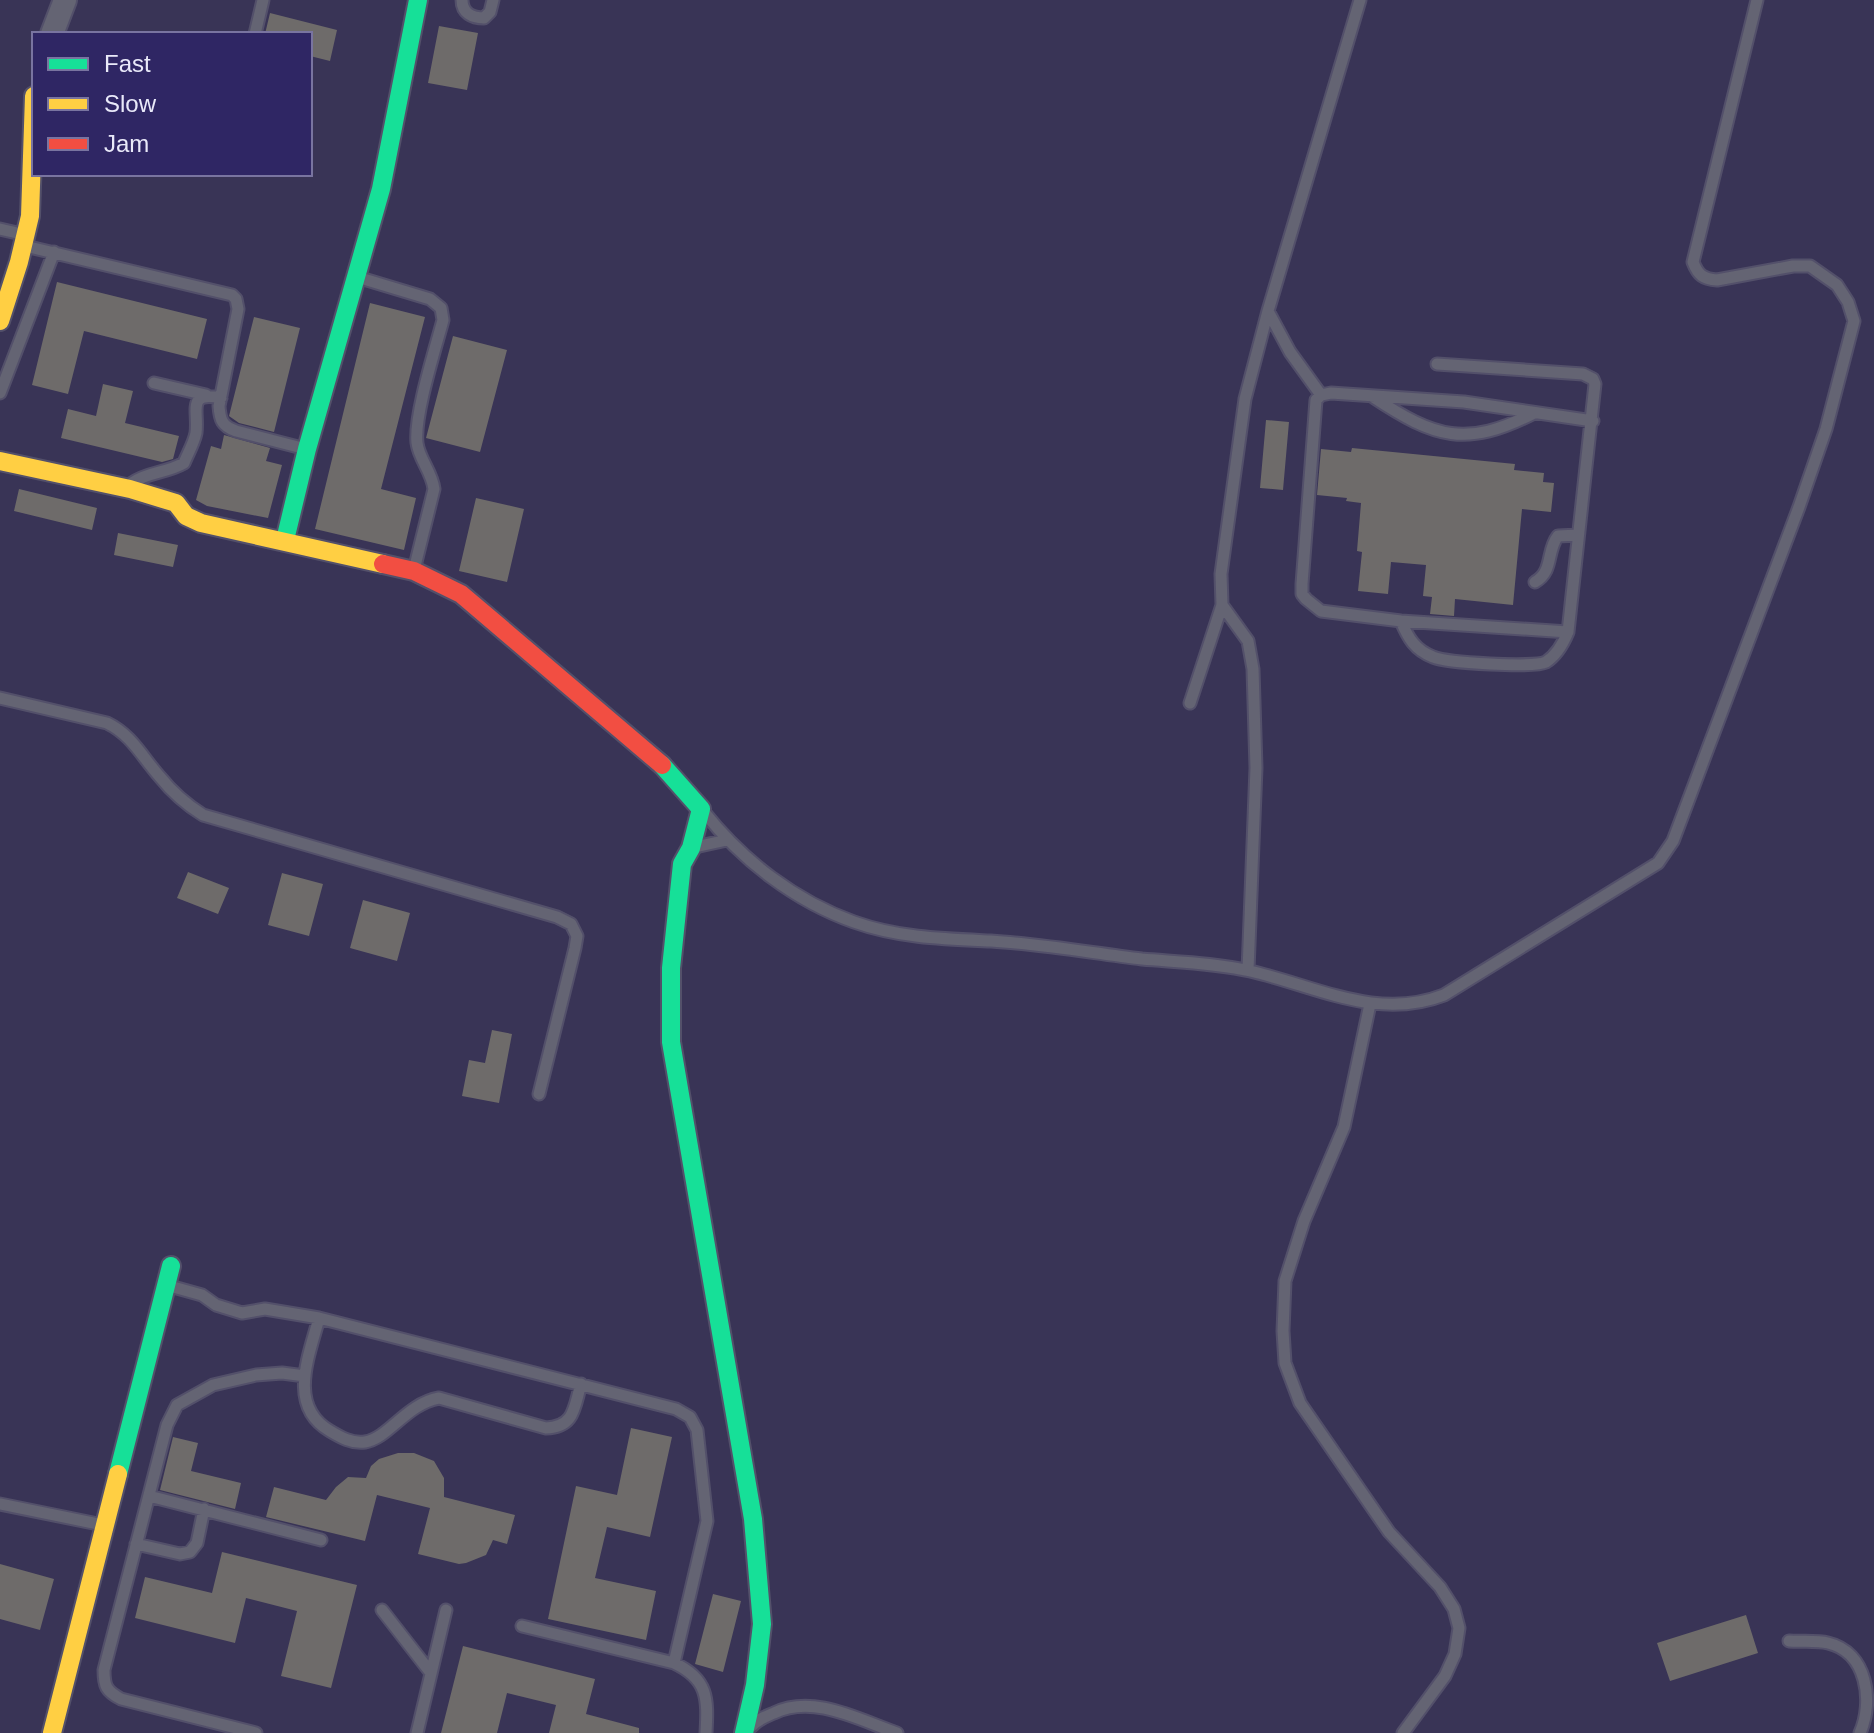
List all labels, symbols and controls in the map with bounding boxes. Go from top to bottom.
legend [32,32,312,176]
text: Fast [104,50,151,77]
text: Slow [104,90,157,117]
text: Jam [104,130,149,157]

